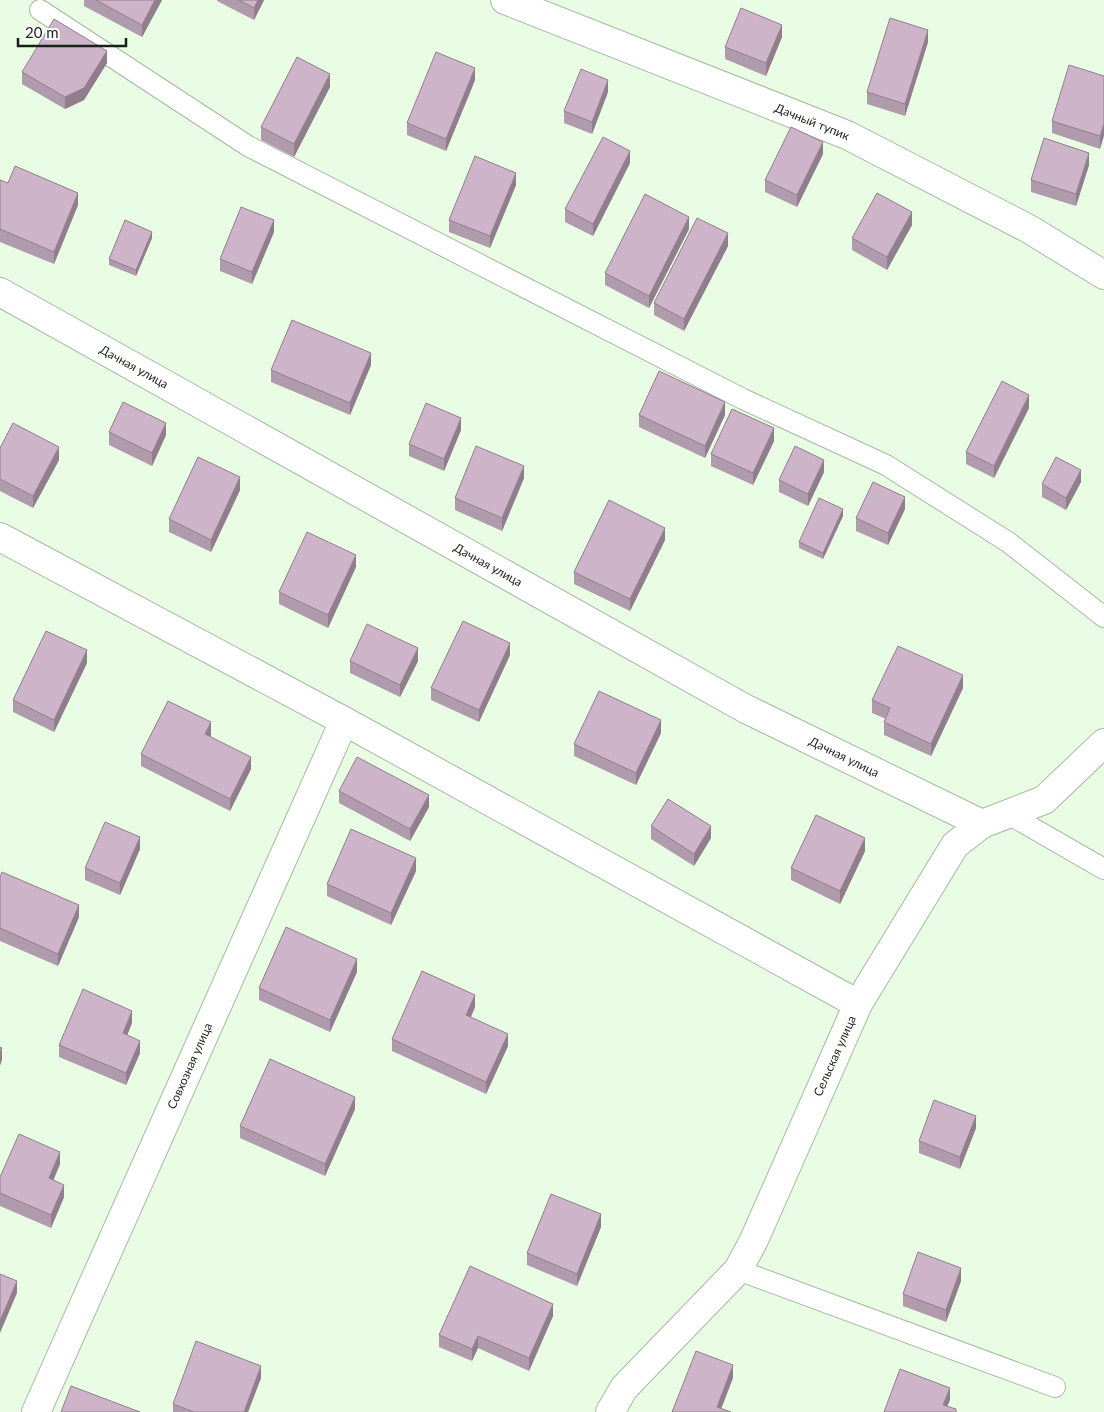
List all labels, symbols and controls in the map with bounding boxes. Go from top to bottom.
scale bar [18,15,125,47]
text: 20 m [25,23,59,41]
street label: Дачный тупик [773,100,852,144]
street label: Дачная улица [97,342,171,392]
street label: Дачная улица [451,540,525,590]
street label: Дачная улица [807,733,882,780]
street label: Сельская улица [810,1013,859,1098]
street label: Совхозная улица [164,1020,215,1111]

